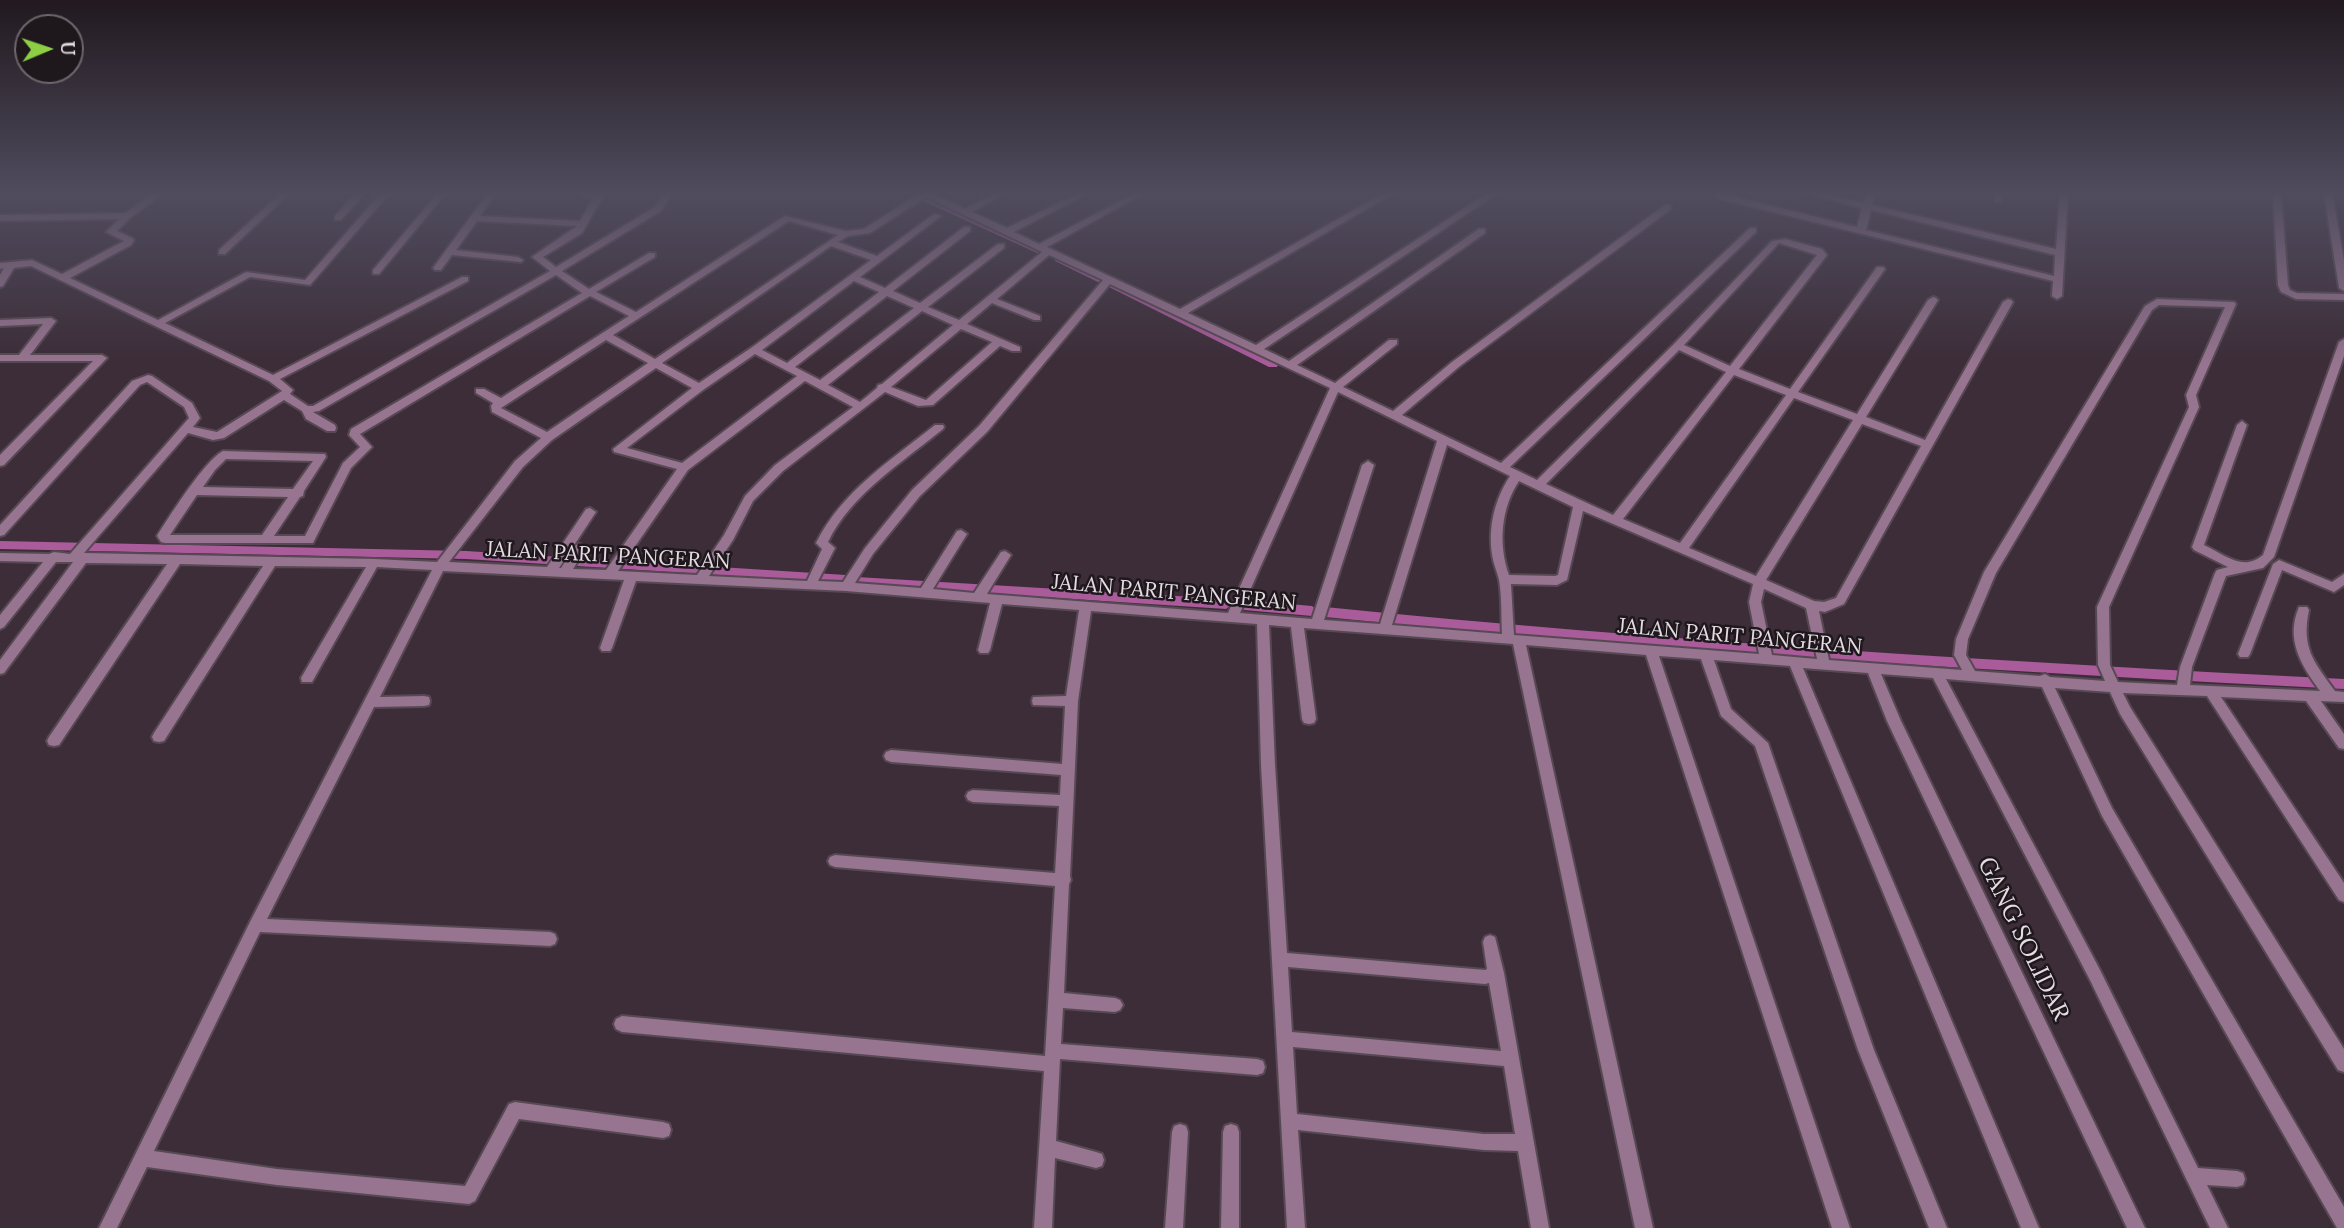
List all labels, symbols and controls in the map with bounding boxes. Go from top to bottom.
north arrow [14,14,84,84]
text: U [56,41,80,56]
street label: JALAN PARIT PANGERAN [485,537,731,575]
street label: JALAN PARIT PANGERAN [1051,570,1297,616]
street label: JALAN PARIT PANGERAN [1617,614,1863,660]
street label: GANG SOLIDAR [1971,853,2075,1025]

